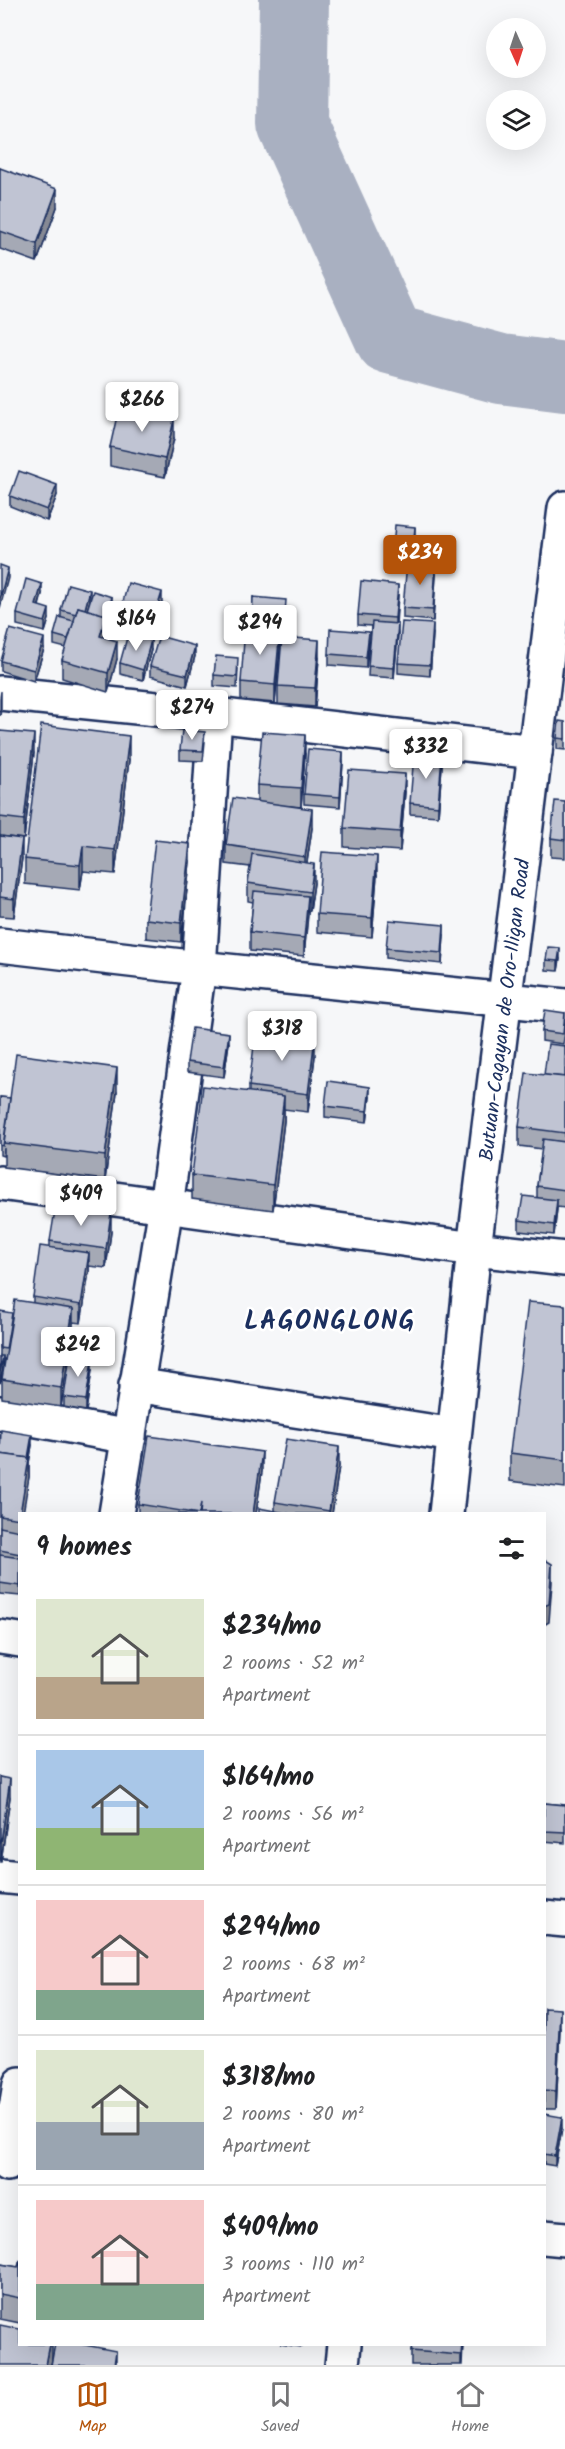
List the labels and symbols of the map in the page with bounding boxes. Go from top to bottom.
north arrow [486,18,546,78]
pin: $266 [106,382,178,433]
pin: $234 [384,535,456,586]
pin: $164 [100,601,172,652]
pin: $294 [224,605,296,656]
pin: $274 [156,690,228,741]
pin: $332 [390,729,462,780]
street label: Butuan-Cagayan de Oro-Iligan Road [472,856,541,1163]
pin: $318 [246,1011,318,1062]
pin: $409 [45,1176,117,1227]
district label: LAGONGLONG [244,1301,416,1343]
pin: $242 [42,1327,114,1378]

